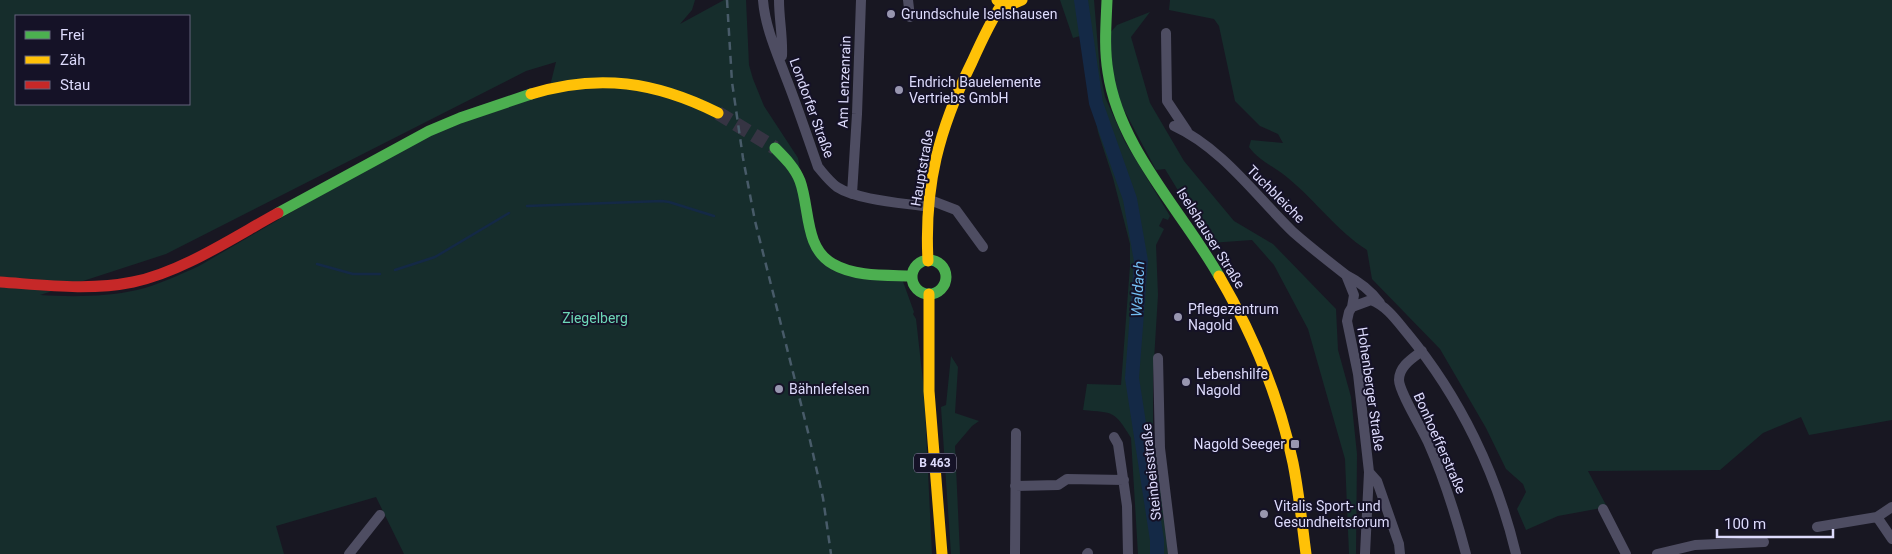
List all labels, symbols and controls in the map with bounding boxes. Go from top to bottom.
place label: Grundschule Iselshausen [901,6,1057,22]
marker: Grundschule Iselshausen [885,8,897,20]
legend [15,15,190,105]
text: Frei [60,26,85,44]
street label: Am Lenzenrain [834,35,854,129]
text: Zäh [60,51,85,69]
street label: Londorfer Straße [787,56,837,160]
place label: Endrich Bauelemente Vertriebs GmbH [909,74,1041,106]
text: Stau [60,76,90,94]
marker: Endrich Bauelemente Vertriebs GmbH [893,84,905,96]
street label: Hauptstraße [907,128,937,208]
street label: Tuchbleiche [1244,162,1308,226]
street label: Iselshauser Straße [1174,185,1248,291]
water label: Waldach [1128,261,1148,317]
place label: Pflegezentrum Nagold [1188,301,1279,333]
park label: Ziegelberg [562,310,628,326]
marker: Pflegezentrum Nagold [1172,311,1184,323]
street label: Hohenberger Straße [1354,326,1388,452]
place label: Lebenshilfe Nagold [1196,366,1268,398]
marker: Lebenshilfe Nagold [1180,376,1192,388]
place label: Bähnlefelsen [789,381,870,397]
marker: Bähnlefelsen [773,383,785,395]
street label: Bonhoefferstraße [1411,390,1469,496]
street label: Steinbeisstraße [1138,423,1164,521]
place label: Nagold Seeger [1194,436,1285,452]
marker: Nagold Seeger [1289,438,1301,450]
road number: B 463 [914,453,956,472]
place label: Vitalis Sport- und Gesundheitsforum [1274,498,1389,530]
scale bar [1717,506,1833,538]
marker: Vitalis Sport- und Gesundheitsforum [1258,508,1270,520]
text: 100 m [1724,515,1766,533]

